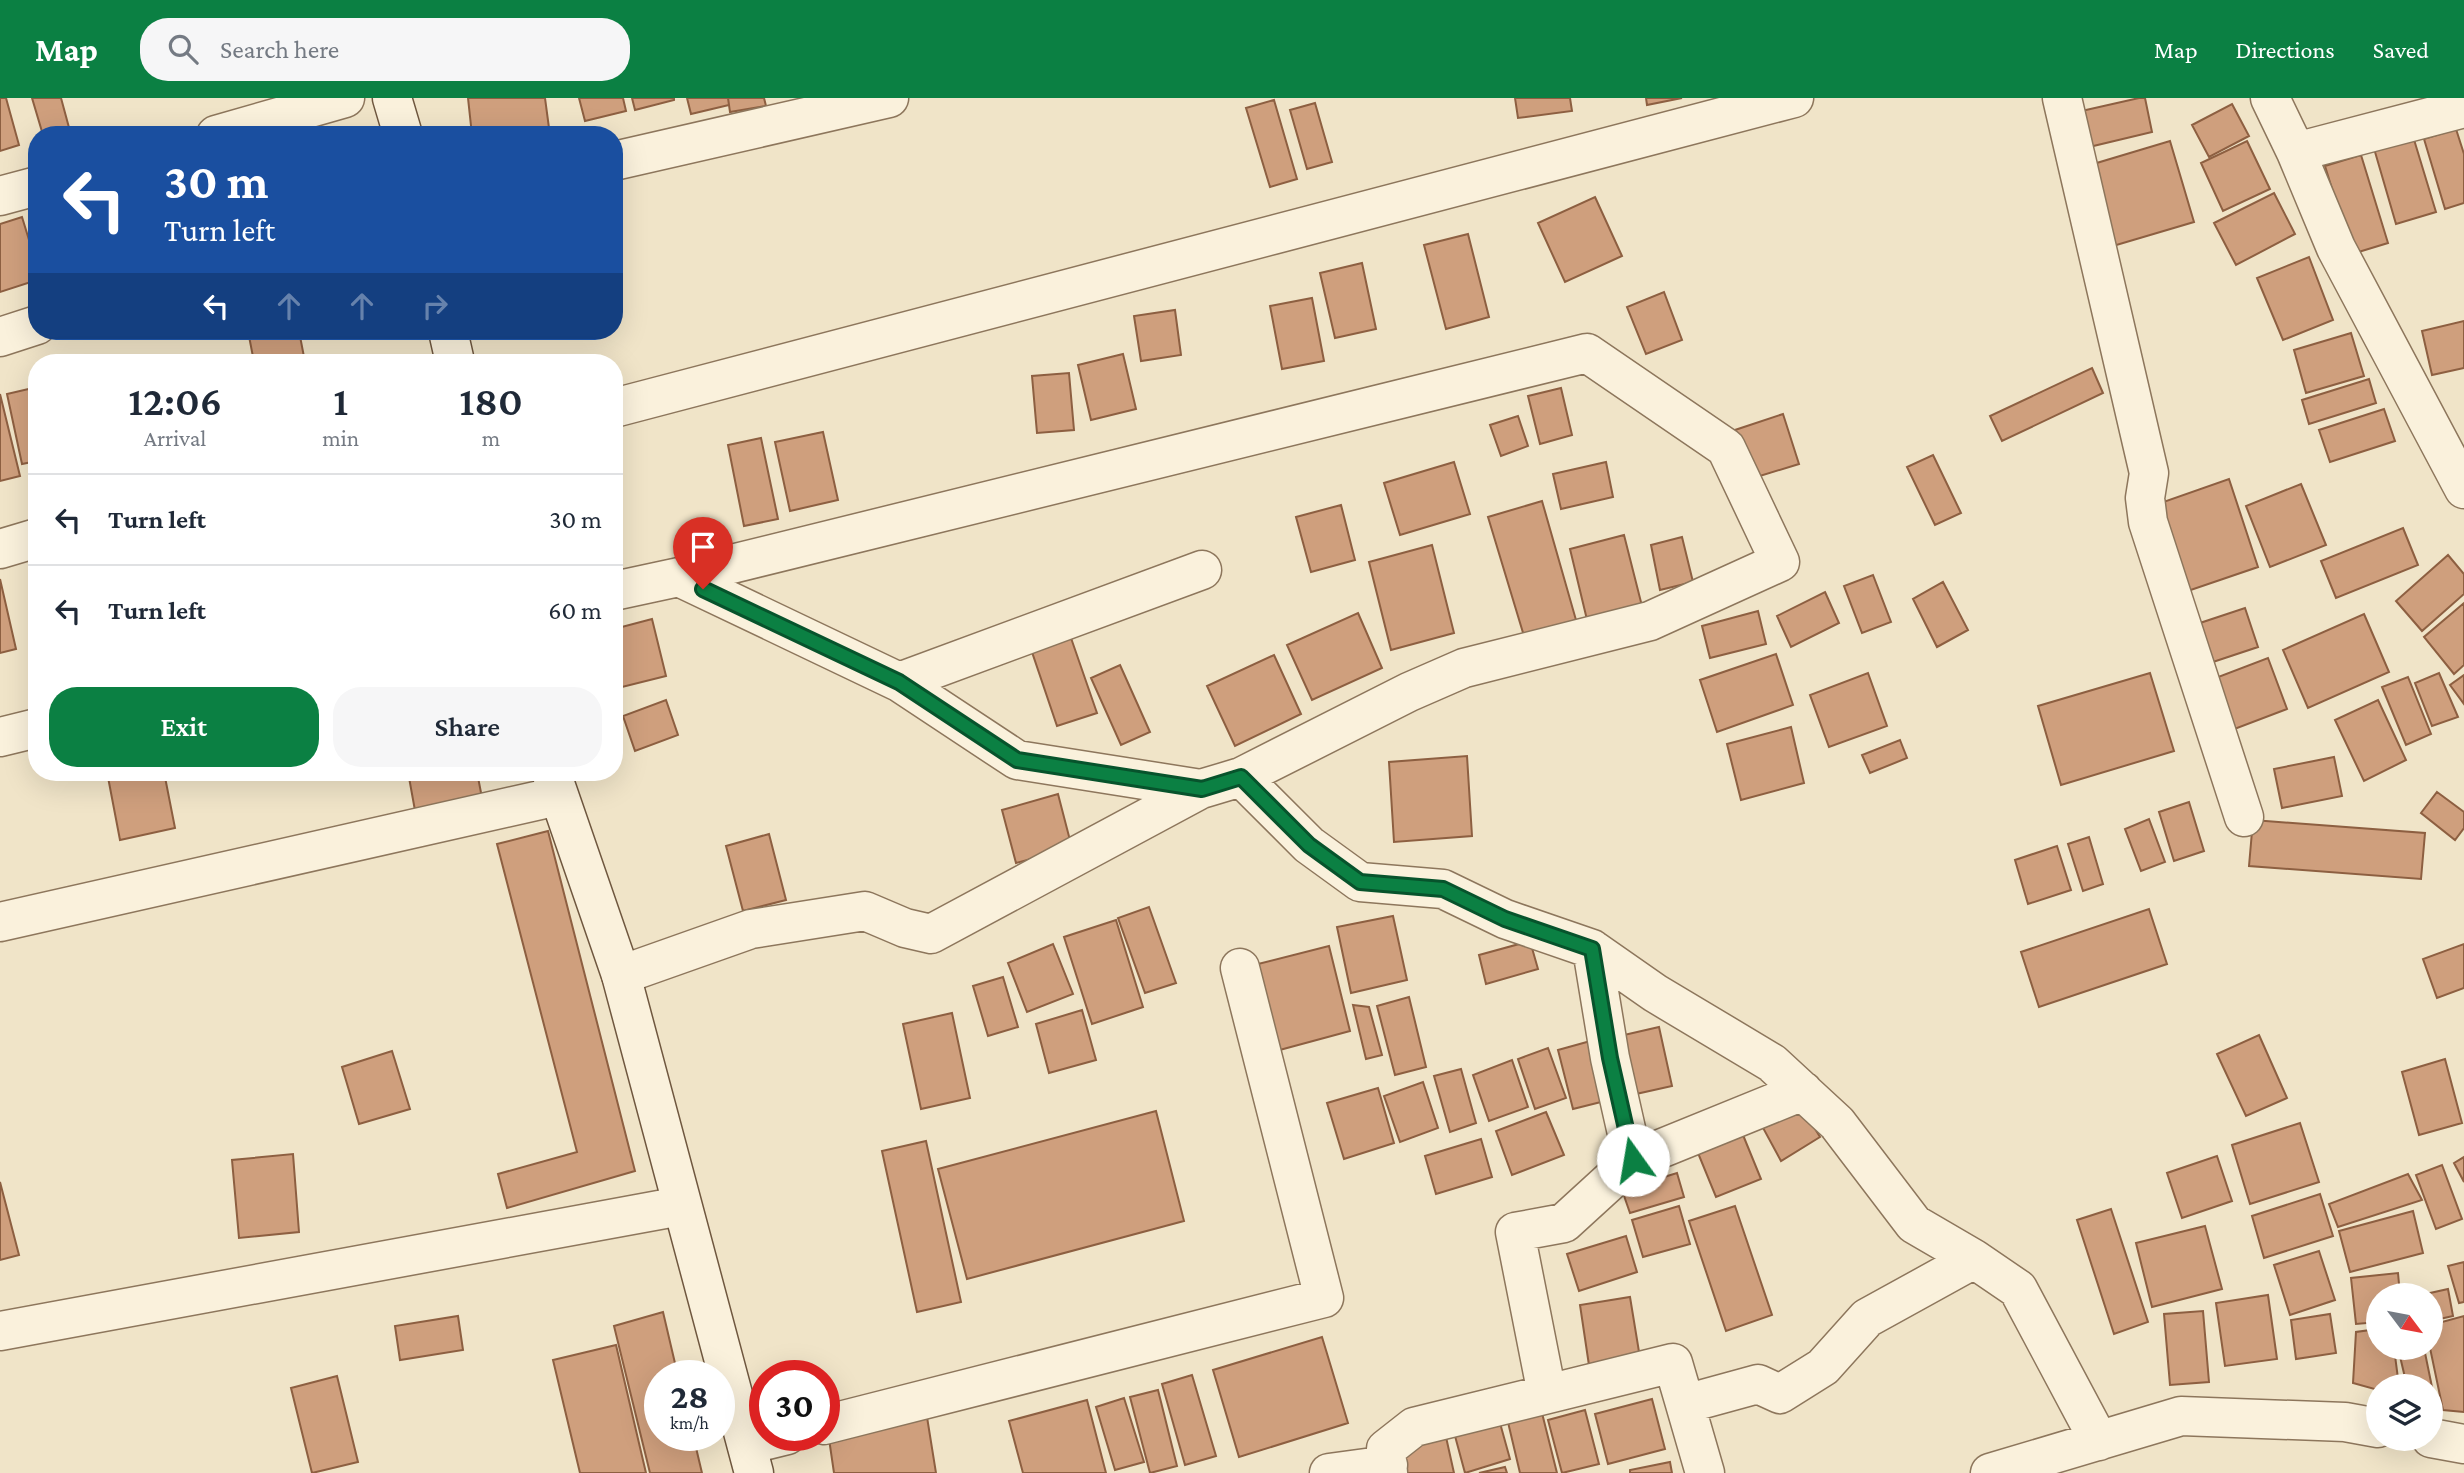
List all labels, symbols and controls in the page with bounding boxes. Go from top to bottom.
search box [140,18,630,81]
icon: search [164,30,202,68]
text: Map [35,31,98,68]
text: Search here [220,35,339,64]
text: Map [2154,36,2198,63]
text: Directions [2236,36,2335,63]
text: Saved [2373,36,2429,63]
icon: left [49,154,140,245]
text: 30 m [164,154,269,209]
text: Turn left [164,212,275,248]
icon: left [197,287,235,325]
icon: ahead [270,287,308,325]
icon: ahead [343,287,381,325]
icon: right [416,287,454,325]
text: 12:06 [128,377,222,424]
text: 1 [333,377,348,424]
text: 180 [459,377,523,424]
text: Arrival [144,425,206,451]
text: min [322,425,359,451]
text: m [482,425,500,451]
icon: left [49,501,87,539]
text: Turn left [108,505,206,534]
text: 30 m [549,505,602,534]
pin [673,517,733,589]
icon: arrive [684,528,722,566]
icon: left [49,592,87,630]
text: Turn left [108,596,206,625]
text: 60 m [548,596,602,625]
button: Exit [49,687,319,767]
button: Share [333,687,602,767]
position arrow [1596,1123,1670,1197]
north arrow [2366,1283,2443,1360]
map controls [2366,1283,2443,1451]
speed limit sign: 30 [749,1360,840,1451]
button: layers [2366,1374,2443,1451]
text: 28 [670,1377,709,1416]
text: km/h [670,1413,709,1433]

